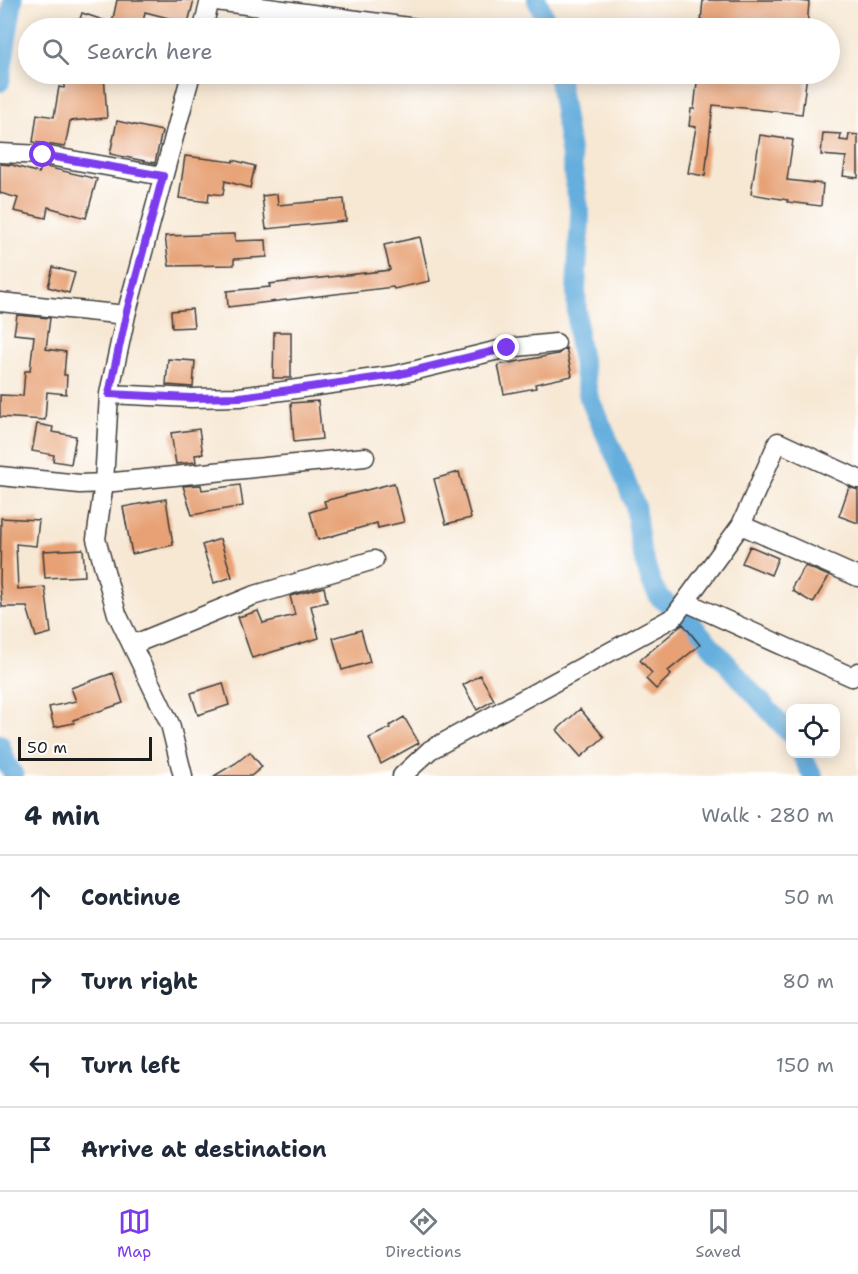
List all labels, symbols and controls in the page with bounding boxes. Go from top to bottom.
search box [18,18,840,84]
icon: search [39,35,72,68]
text: Search here [87,37,213,66]
route start [29,141,55,167]
route end [493,334,519,360]
map controls [786,704,840,758]
button: locate [786,704,840,758]
scale bar [18,734,152,762]
text: 50 m [27,737,67,758]
text: 4 min [24,798,100,833]
text: Walk · 280 m [701,802,834,828]
icon: ahead [24,881,57,914]
text: Continue [81,883,181,912]
text: 50 m [784,884,834,910]
icon: right [24,965,57,998]
text: Turn right [81,967,198,996]
text: 80 m [782,968,834,994]
icon: left [24,1049,57,1082]
text: Turn left [81,1051,180,1080]
text: 150 m [776,1052,834,1078]
icon: arrive [24,1133,57,1166]
text: Arrive at destination [81,1135,327,1164]
tab: Map [117,1205,151,1262]
tab: Directions [385,1205,462,1262]
tab: Saved [696,1205,741,1262]

